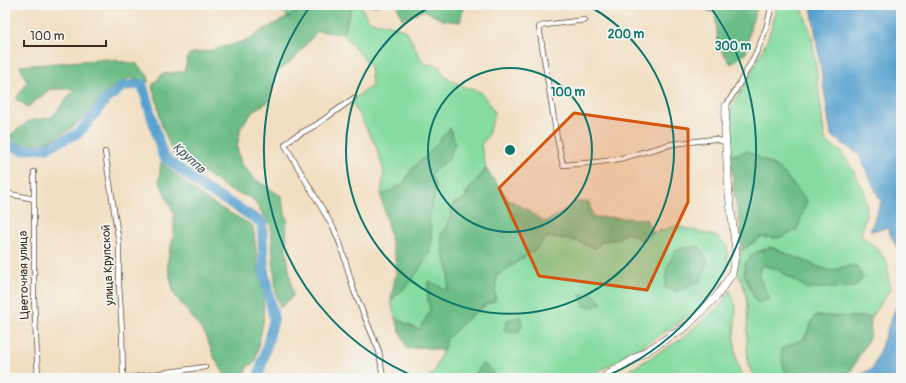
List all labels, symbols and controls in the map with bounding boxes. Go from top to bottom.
scale bar [24,22,106,48]
text: 200 m [608,27,645,42]
text: 100 m [30,29,65,44]
text: 300 m [715,39,752,54]
text: 100 m [551,85,586,100]
water label: Круппа [169,139,209,177]
centre of rings [503,143,517,157]
street label: улица Крупской [98,224,118,307]
street label: Цветочная улица [16,230,32,319]

